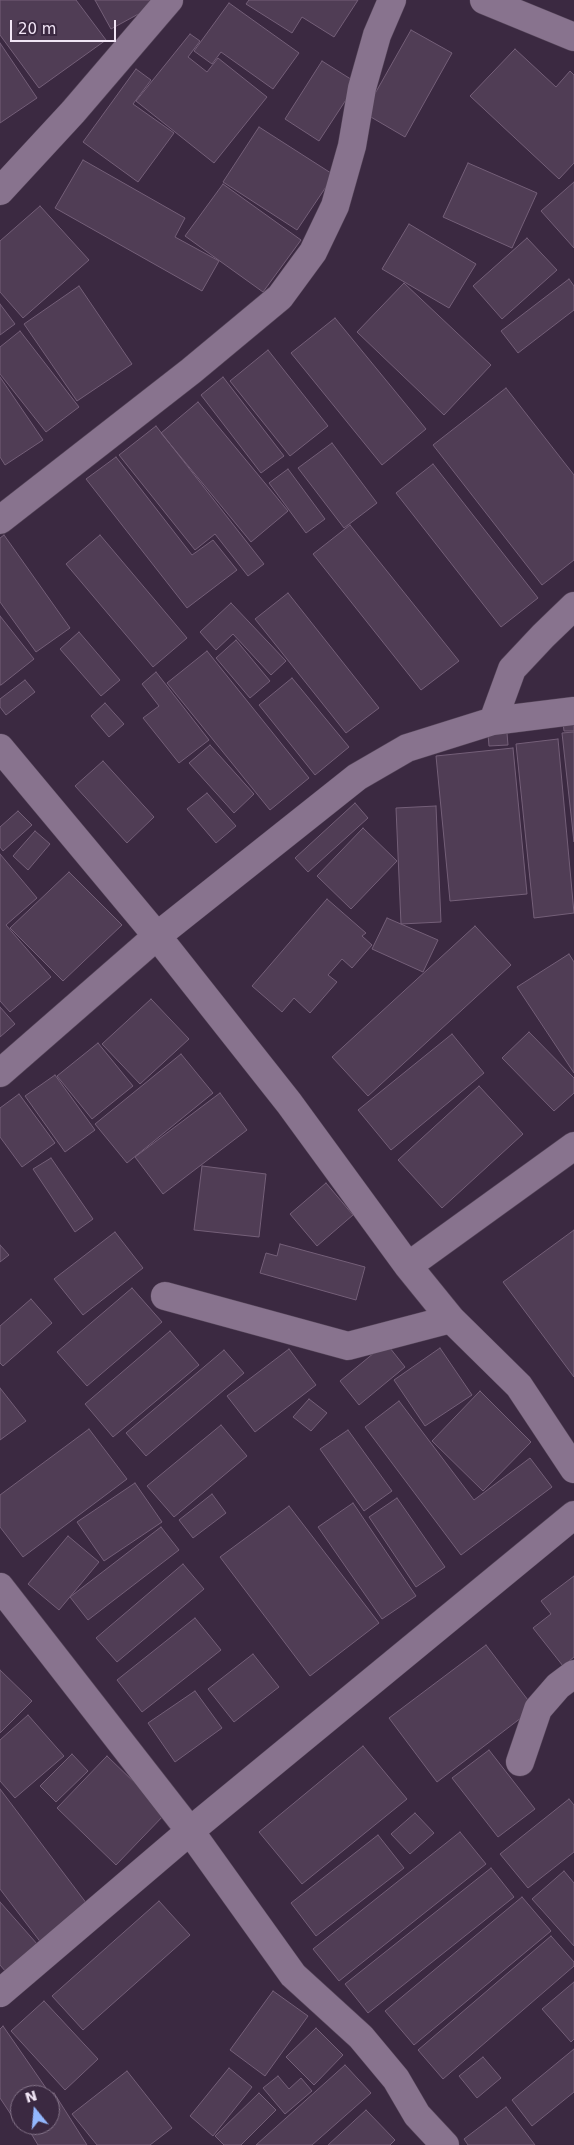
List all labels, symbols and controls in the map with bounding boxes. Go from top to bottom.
scale bar [12,10,119,42]
text: 20 m [18,20,56,38]
north arrow [10,2085,60,2135]
text: N [23,2087,39,2106]

